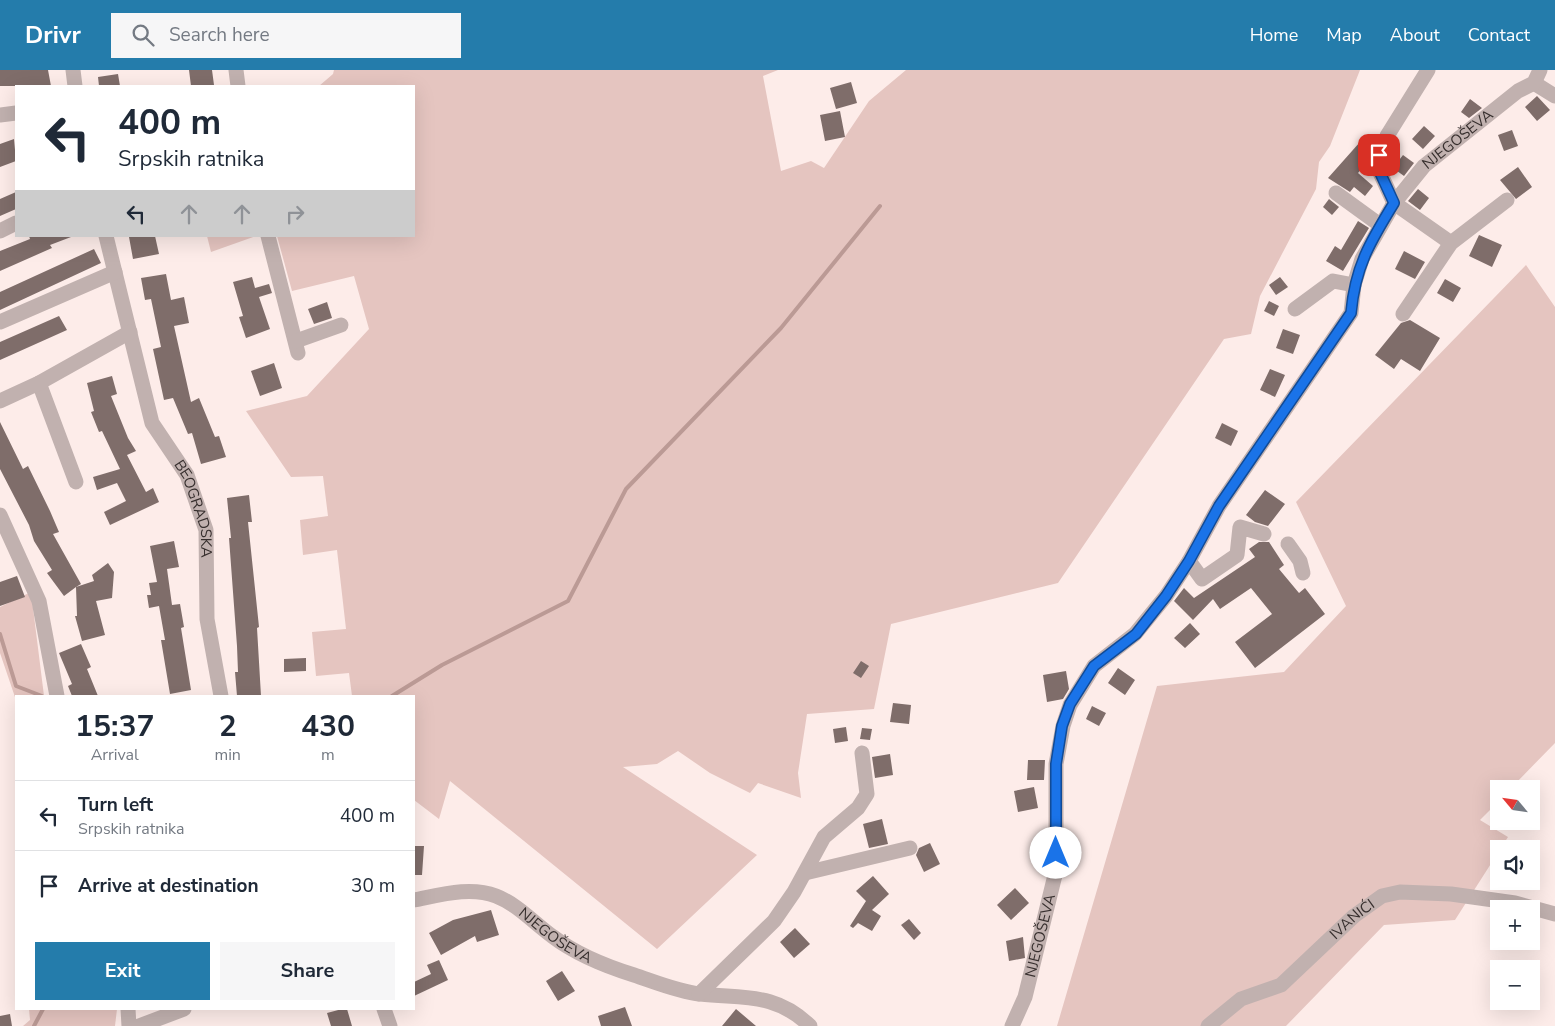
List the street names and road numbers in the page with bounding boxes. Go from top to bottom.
street label: NJEGOŠEVA [1418,105,1497,174]
street label: BEOGRADSKA [170,456,216,558]
street label: NJEGOŠEVA [1020,892,1060,979]
street label: IVANIĆI [1325,894,1379,944]
street label: NJEGOŠEVA [515,903,595,968]

